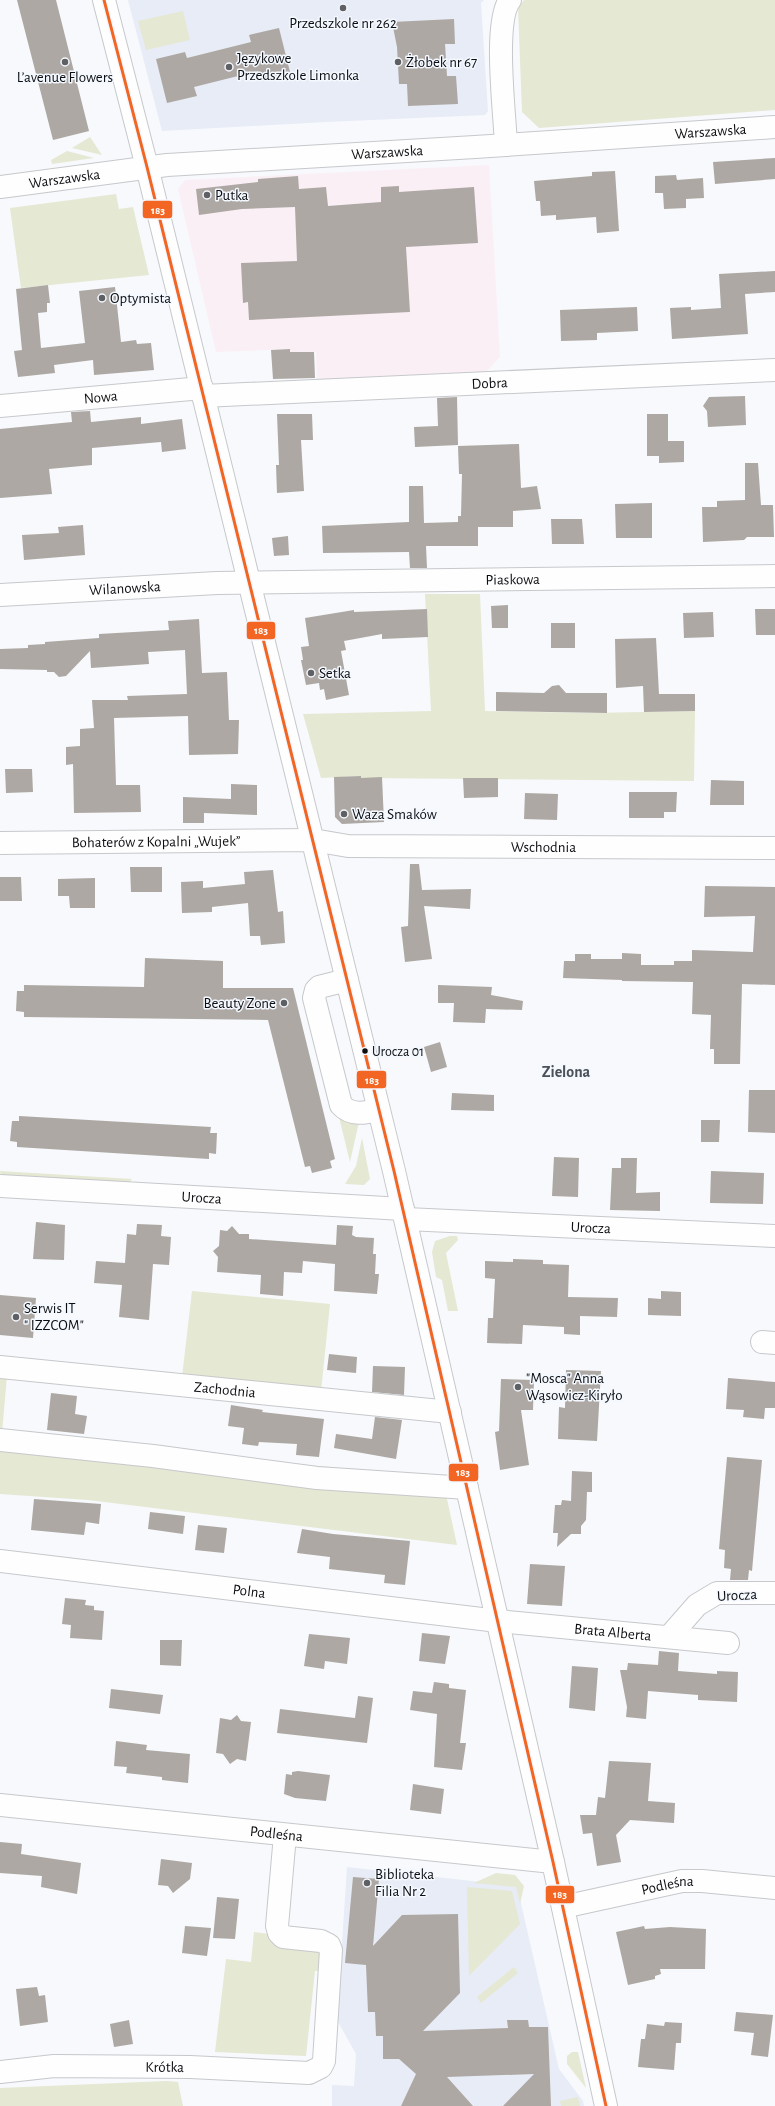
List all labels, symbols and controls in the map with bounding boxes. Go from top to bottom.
marker: Przedszkole nr 262 [338,3,348,13]
place label: Przedszkole nr 262 [289,16,397,31]
place label: Językowe Przedszkole Limonka [237,51,359,83]
place label: Żłobek nr 67 [406,53,477,70]
marker: L’avenue Flowers [60,57,70,67]
marker: Żłobek nr 67 [393,57,403,67]
marker: Językowe Przedszkole Limonka [224,62,234,72]
place label: L’avenue Flowers [17,70,113,85]
street label: Warszawska [674,122,747,142]
street label: Warszawska [351,143,424,162]
street label: Warszawska [28,167,101,191]
place label: Putka [215,188,249,203]
marker: Putka [202,190,212,200]
line badge: 183 [142,200,173,219]
text: 183 [151,205,165,216]
place label: Optymista [110,291,171,306]
marker: Optymista [97,293,107,303]
street label: Dobra [471,375,508,392]
street label: Nowa [83,389,118,407]
street label: Piaskowa [485,572,540,588]
street label: Wilanowska [89,579,161,598]
line badge: 183 [246,621,276,640]
text: 183 [254,625,268,636]
place label: Setka [319,666,351,681]
marker: Setka [306,668,316,678]
place label: Waza Smaków [352,807,437,822]
marker: Waza Smaków [339,809,349,819]
street label: Bohaterów z Kopalni „Wujek” [72,834,240,850]
street label: Wschodnia [511,840,576,855]
place label: Beauty Zone [204,996,276,1011]
marker: Beauty Zone [279,998,289,1008]
place label: Urocza 01 [372,1045,424,1059]
marker: Urocza 01 [360,1046,370,1056]
district label: Zielona [542,1064,591,1080]
line badge: 183 [356,1070,387,1089]
text: 183 [365,1075,379,1086]
street label: Urocza [181,1189,222,1207]
street label: Urocza [570,1220,611,1236]
place label: Serwis IT " IZZCOM" [24,1301,84,1333]
marker: Serwis IT " IZZCOM" [11,1312,21,1322]
place label: "Mosca" Anna Wąsowicz-Kiryło [526,1371,623,1403]
street label: Zachodnia [193,1379,256,1401]
marker: "Mosca" Anna Wąsowicz-Kiryło [513,1382,523,1392]
line badge: 183 [448,1463,479,1482]
text: 183 [456,1467,470,1478]
street label: Polna [232,1582,266,1601]
street label: Urocza [717,1587,758,1604]
street label: Brata Alberta [574,1621,652,1644]
street label: Podleśna [249,1824,304,1844]
place label: Biblioteka Filia Nr 2 [375,1867,434,1899]
street label: Podleśna [640,1874,694,1898]
marker: Biblioteka Filia Nr 2 [362,1878,372,1888]
line badge: 183 [545,1885,575,1904]
text: 183 [553,1889,567,1900]
street label: Krótka [145,2060,184,2075]

